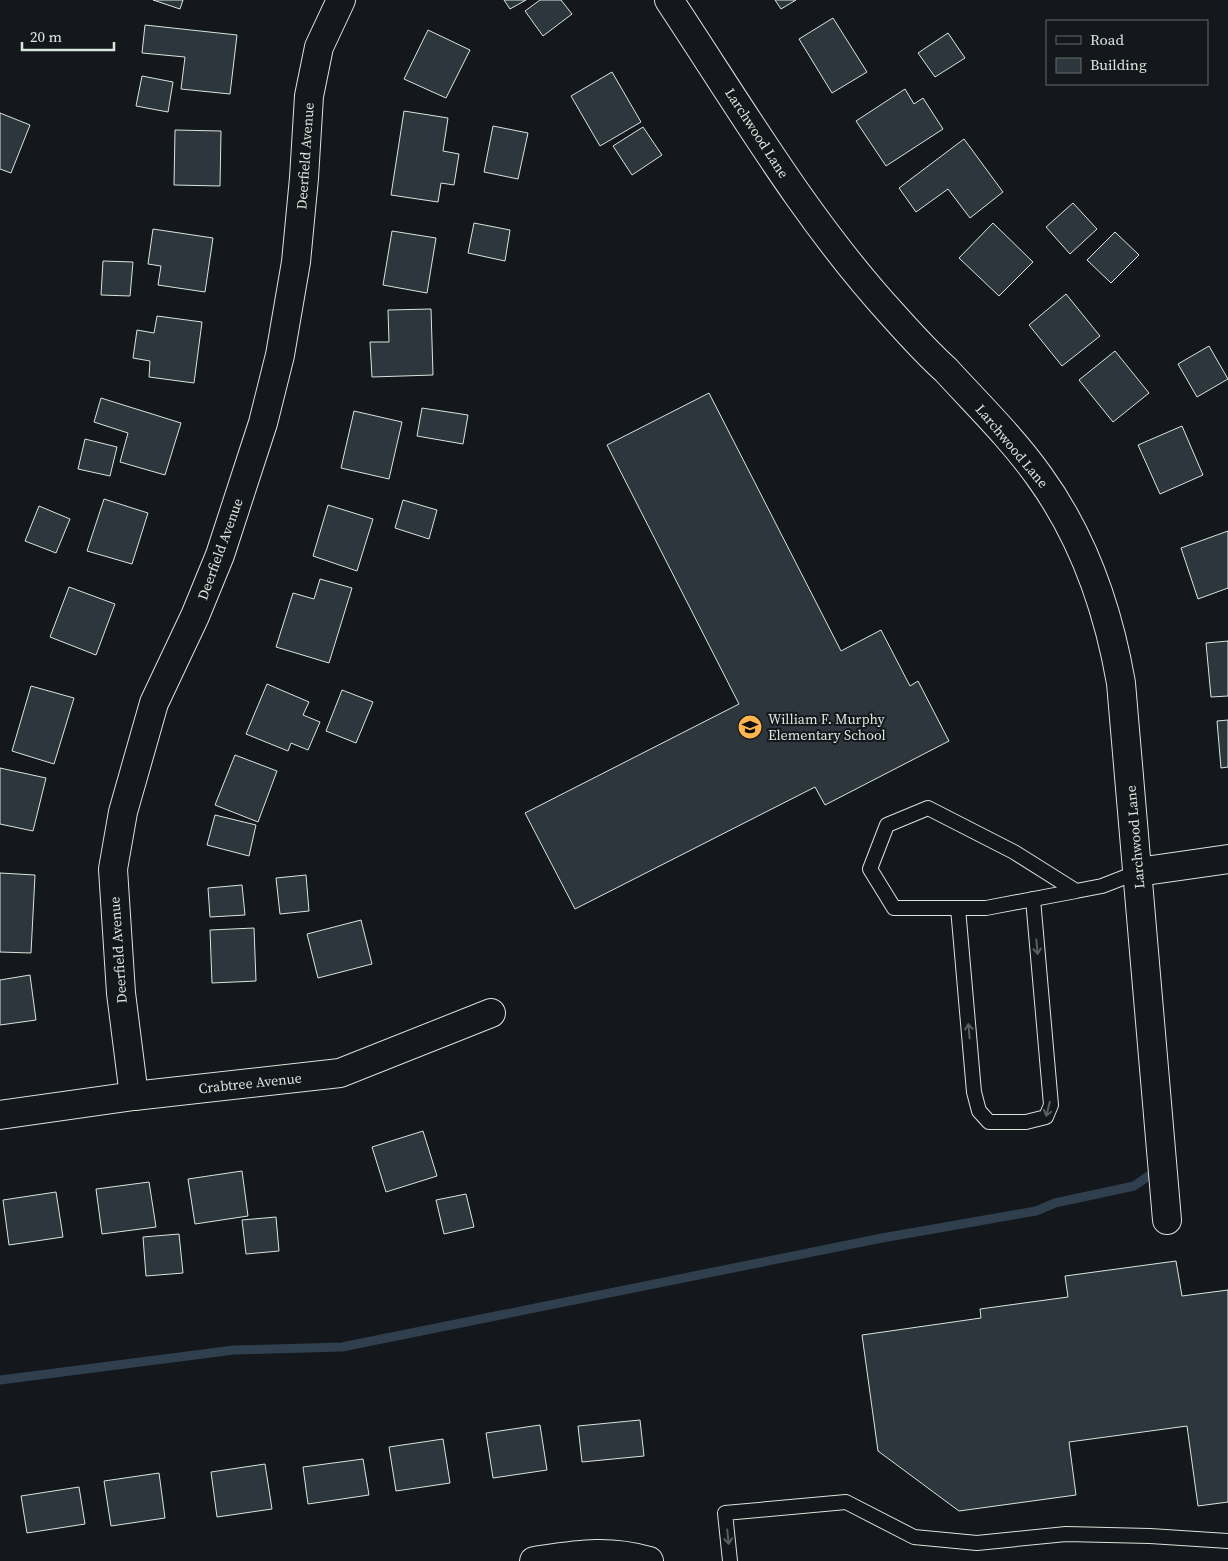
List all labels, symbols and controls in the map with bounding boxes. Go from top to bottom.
scale bar [22,20,115,52]
legend [1046,20,1208,85]
text: 20 m [30,26,62,47]
text: Road [1090,29,1124,50]
text: Building [1090,54,1147,75]
street label: Larchwood Lane [720,84,794,182]
street label: Deerfield Avenue [291,102,319,210]
street label: Larchwood Lane [971,400,1053,492]
street label: Deerfield Avenue [192,495,248,603]
place label: William F. Murphy Elementary School [768,709,886,745]
school or university icon: William F. Murphy Elementary School [737,714,763,740]
street label: Larchwood Lane [1121,784,1149,890]
street label: Deerfield Avenue [104,896,132,1004]
one-way arrow [1032,939,1042,955]
one-way arrow [964,1023,974,1039]
street label: Crabtree Avenue [197,1068,303,1098]
one-way arrow [1043,1100,1052,1116]
one-way arrow [723,1529,733,1545]

